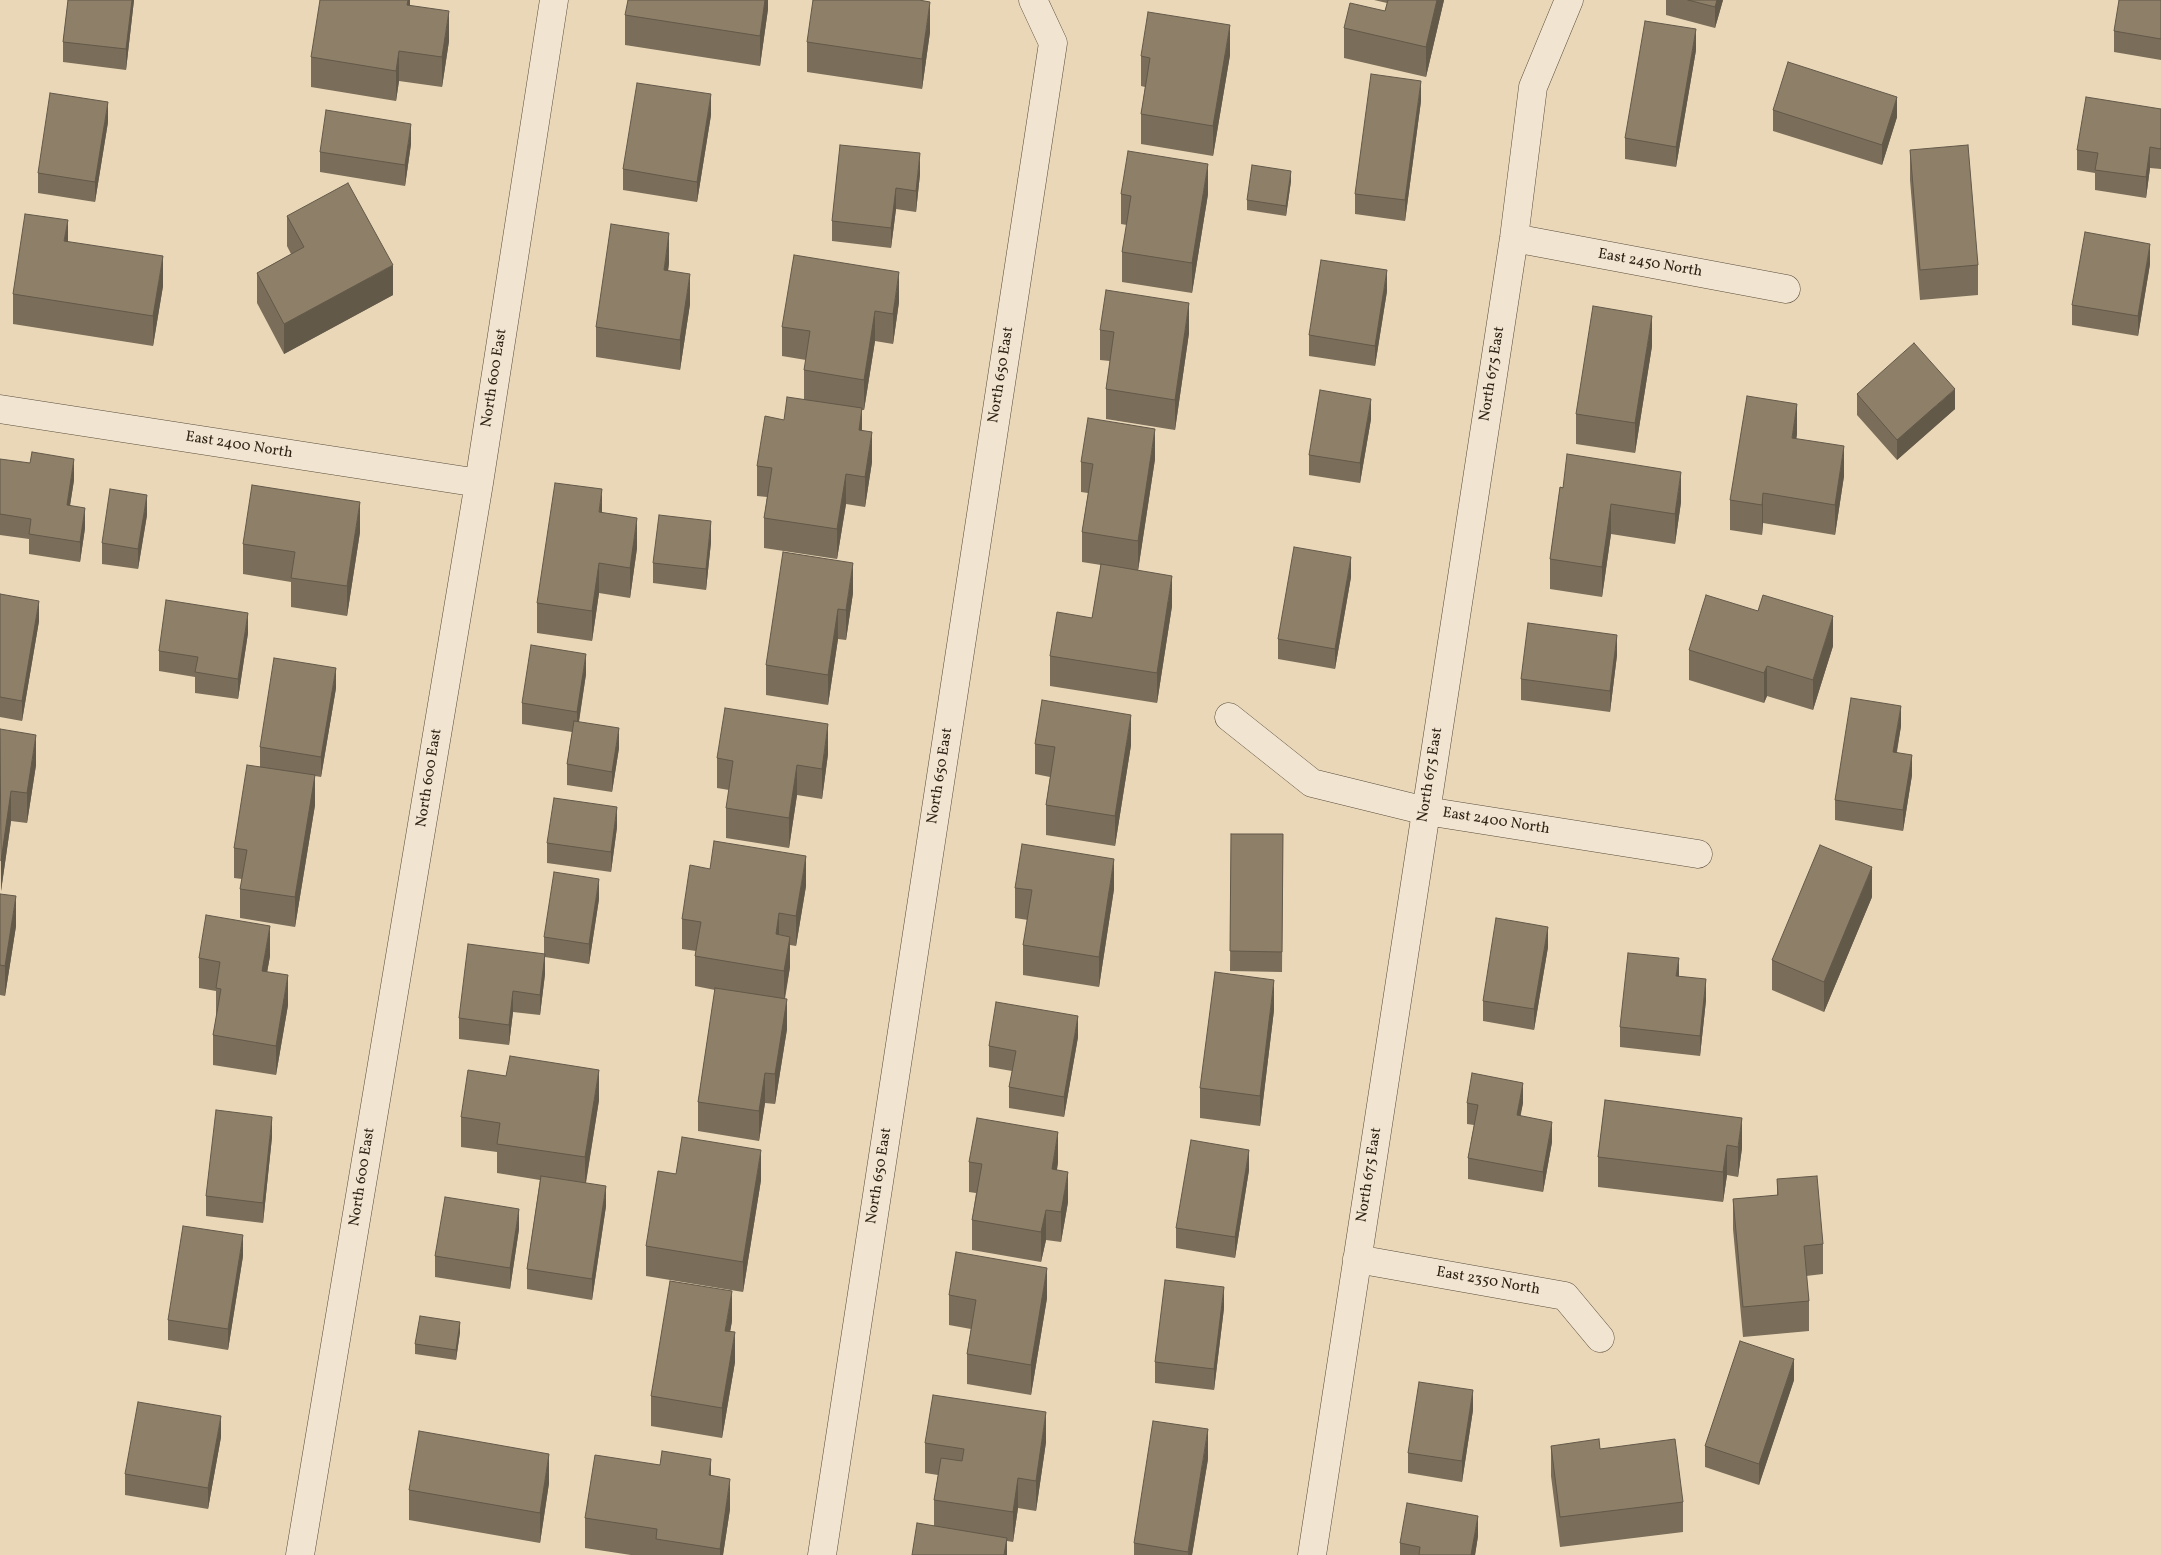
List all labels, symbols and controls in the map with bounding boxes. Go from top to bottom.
street label: East 2450 North [1596,246,1704,282]
street label: North 675 East [1477,325,1509,423]
street label: North 650 East [986,326,1018,424]
street label: North 600 East [478,327,512,429]
street label: East 2400 North [184,429,294,463]
street label: North 675 East [1415,726,1447,824]
street label: North 600 East [413,727,447,829]
street label: North 650 East [925,727,957,825]
street label: East 2400 North [1441,805,1551,839]
street label: North 600 East [346,1126,380,1228]
street label: North 675 East [1354,1126,1386,1224]
street label: North 650 East [864,1127,896,1225]
street label: East 2350 North [1435,1264,1541,1300]

